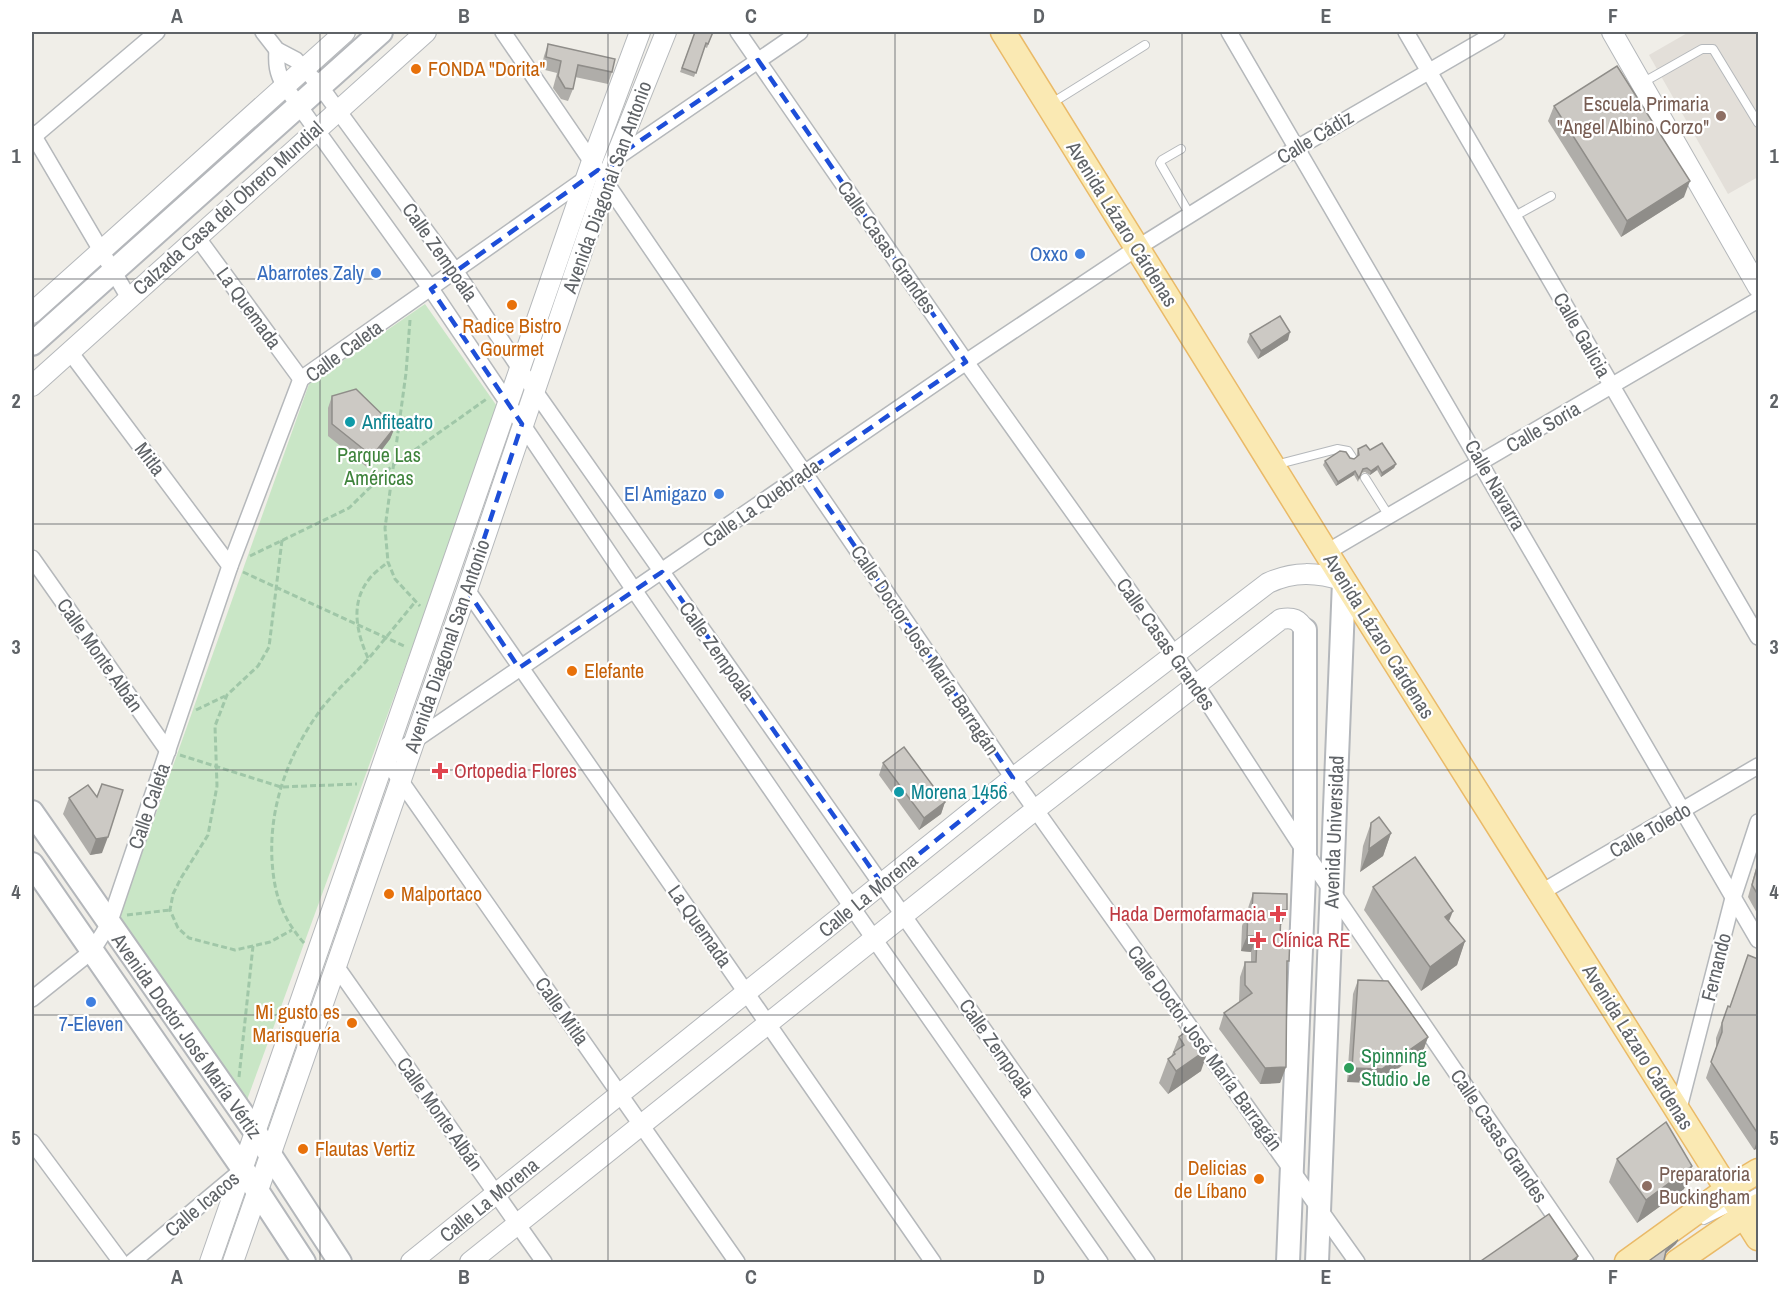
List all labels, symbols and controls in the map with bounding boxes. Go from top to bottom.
text: A [171,2,183,29]
text: B [458,2,470,29]
text: C [745,2,757,29]
text: D [1033,2,1045,29]
text: E [1321,2,1332,29]
text: F [1608,2,1618,29]
place label: FONDA "Dorita" [428,55,546,82]
marker: FONDA "Dorita" [409,62,423,76]
street label: Avenida Diagonal San Antonio [555,77,658,298]
place label: Escuela Primaria "Angel Albino Corzo" [1557,90,1709,140]
street label: Calle Cádiz [1271,103,1358,170]
marker: Escuela Primaria "Angel Albino Corzo" [1714,109,1728,123]
street label: Calzada Casa del Obrero Mundial [126,115,329,301]
street label: Avenida Lázaro Cárdenas [1060,135,1184,312]
text: 1 [11,142,21,169]
text: 1 [1769,142,1779,169]
street label: Calle Casas Grandes [832,175,943,318]
street label: Calle Zempoala [396,197,484,306]
place label: Oxxo [1030,240,1068,267]
marker: Oxxo [1073,247,1087,261]
place label: Abarrotes Zaly [256,259,365,286]
street label: La Quemada [211,261,288,354]
marker: Abarrotes Zaly [369,266,383,280]
street label: Calle Galicia [1547,287,1618,382]
marker: Radice Bistro Gourmet [505,298,519,312]
place label: Radice Bistro Gourmet [462,312,562,362]
street label: Calle Caleta [300,313,388,388]
text: 2 [11,387,21,414]
text: 2 [1769,387,1779,414]
street label: Calle Soria [1501,395,1585,459]
place label: Anfiteatro [361,408,433,435]
marker: Anfiteatro [343,415,357,429]
street label: Calle Navarra [1459,435,1532,535]
street label: Mitla [129,436,172,481]
park label: Parque Las Américas [337,441,421,491]
street label: Calle La Quebrada [697,452,825,553]
place label: El Amigazo [624,480,707,507]
marker: El Amigazo [712,487,726,501]
street label: Avenida Diagonal San Antonio [397,536,496,757]
street label: Calle Doctor José María Barragán [845,539,1006,760]
street label: Avenida Lázaro Cárdenas [1317,547,1441,724]
street label: Calle Casas Grandes [1111,572,1222,715]
street label: Calle Monte Albán [51,592,150,717]
street label: Calle Zempoala [673,596,761,705]
text: 3 [11,633,21,660]
text: 3 [1769,633,1779,660]
place label: Elefante [584,657,644,684]
marker: Elefante [565,664,579,678]
street label: Avenida Universidad [1317,755,1350,910]
place label: Ortopedia Flores [454,757,577,784]
street label: Calle Caleta [121,759,176,852]
marker: Ortopedia Flores [431,762,449,780]
place label: Morena 1456 [911,778,1008,805]
marker: Morena 1456 [892,785,906,799]
street label: Calle Toledo [1604,795,1695,864]
street label: Calle La Morena [812,846,923,943]
text: 4 [11,878,21,905]
text: 4 [1769,878,1779,905]
street label: La Quemada [662,879,739,972]
place label: Malportaco [401,880,482,907]
marker: Malportaco [382,887,396,901]
place label: Hada Dermofarmacia [1109,900,1266,927]
marker: Hada Dermofarmacia [1271,907,1285,921]
place label: Clínica RE [1272,926,1350,953]
street label: Avenida Doctor José María Vértiz [106,927,269,1144]
street label: Fernando [1694,930,1737,1004]
marker: Clínica RE [1249,931,1267,949]
street label: Calle Doctor José María Barragán [1122,939,1289,1156]
street label: Avenida Lázaro Cárdenas [1576,958,1700,1135]
street label: Calle Mitla [529,971,596,1050]
street label: Calle Zempoala [953,993,1041,1102]
marker: 7-Eleven [84,995,98,1009]
place label: Mi gusto es Marisquería [253,998,340,1048]
place label: 7-Eleven [59,1010,123,1037]
marker: Mi gusto es Marisquería [345,1016,359,1030]
place label: Spinning Studio Je [1361,1042,1430,1092]
street label: Calle Monte Albán [391,1051,490,1176]
marker: Spinning Studio Je [1342,1061,1356,1075]
street label: Calle Casas Grandes [1445,1064,1554,1208]
text: 5 [11,1124,21,1151]
text: 5 [1769,1124,1779,1151]
place label: Flautas Vertiz [315,1135,415,1162]
marker: Flautas Vertiz [296,1142,310,1156]
street label: Calle La Morena [433,1151,544,1248]
place label: Delicias de Líbano [1174,1154,1247,1204]
place label: Preparatoria Buckingham [1659,1160,1750,1210]
street label: Calle Icacos [159,1165,245,1243]
marker: Delicias de Líbano [1252,1172,1266,1186]
marker: Preparatoria Buckingham [1640,1179,1654,1193]
text: A [171,1263,183,1290]
text: B [458,1263,470,1290]
text: C [745,1263,757,1290]
text: D [1033,1263,1045,1290]
text: E [1321,1263,1332,1290]
text: F [1608,1263,1618,1290]

